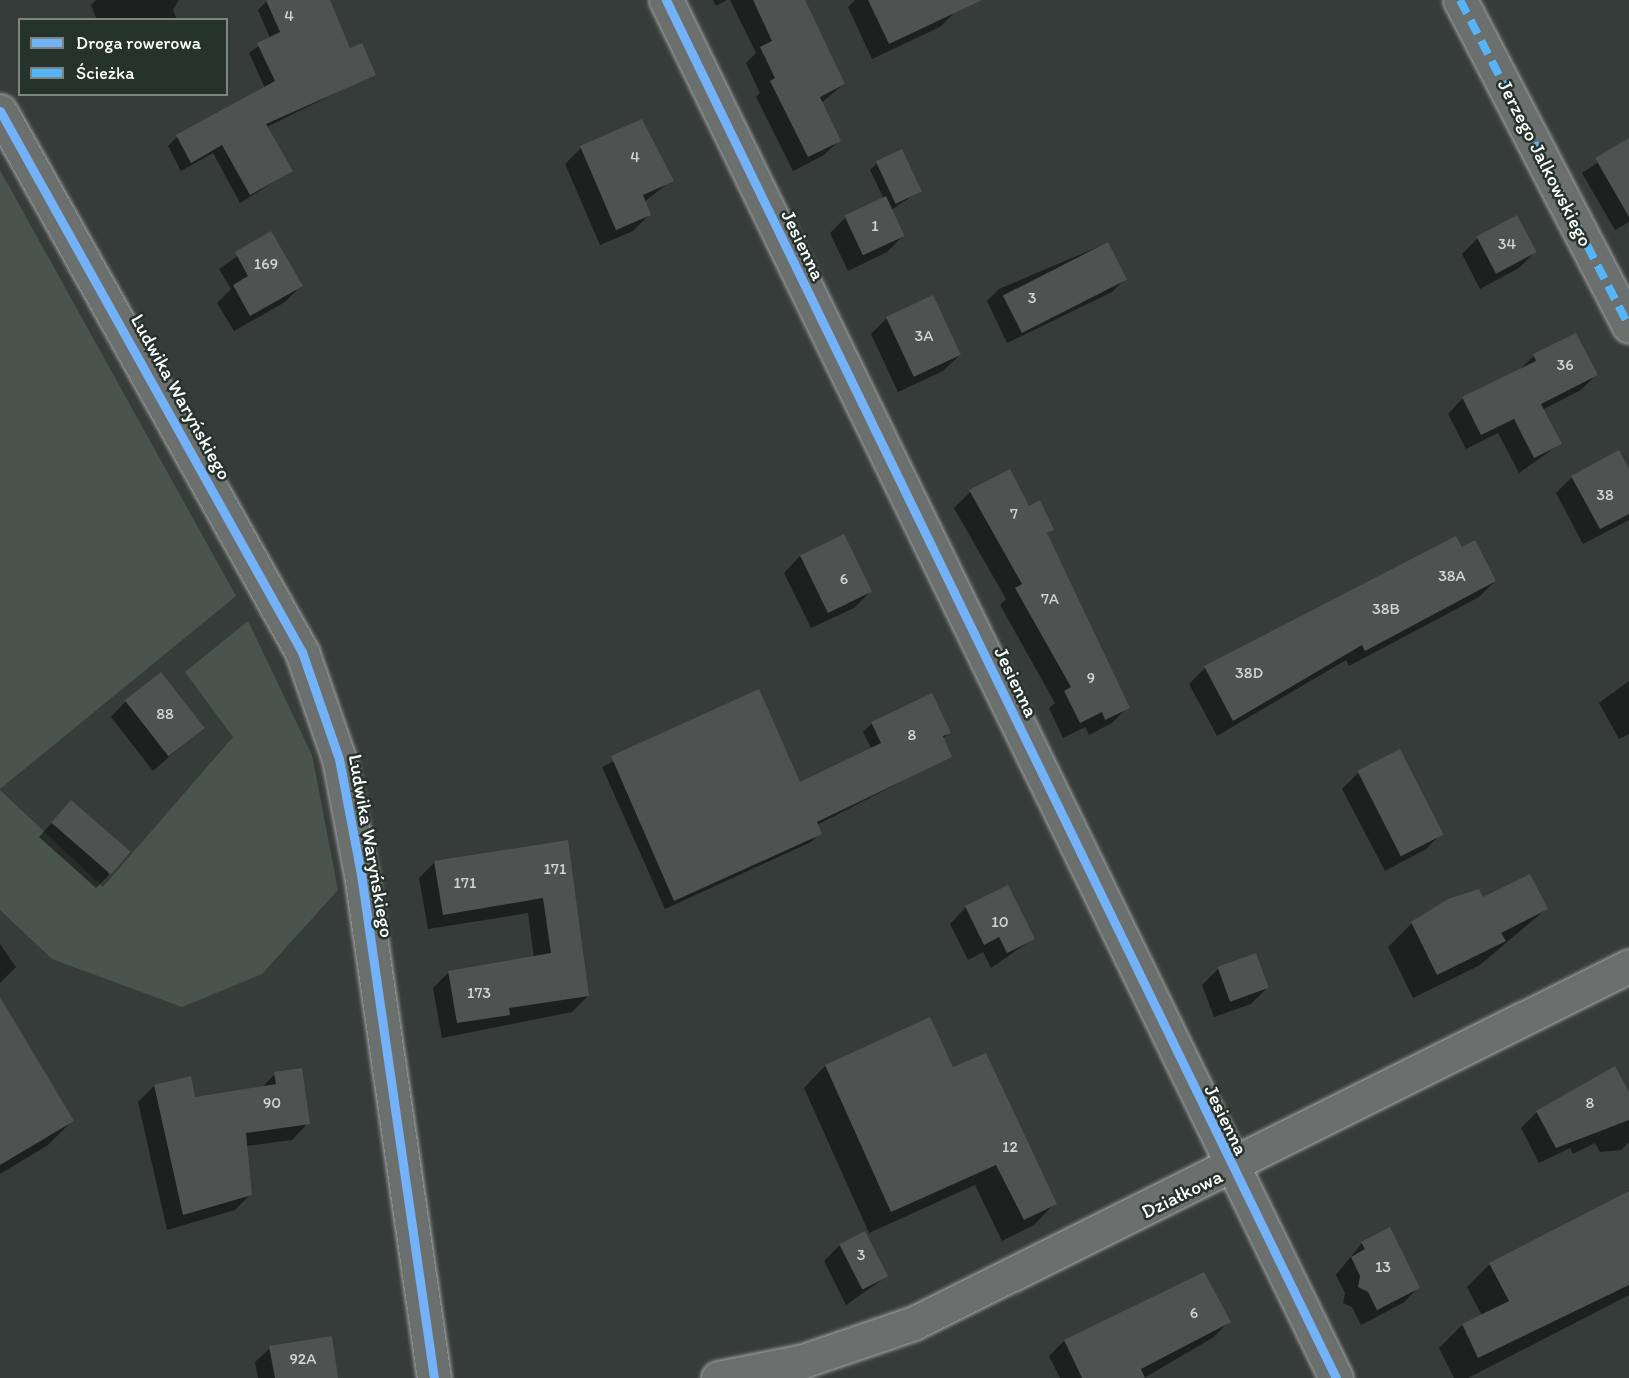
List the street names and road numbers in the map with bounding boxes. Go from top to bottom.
street label: Jerzego Jalkowskiego [1492,75,1598,251]
street label: Jesienna [776,206,830,284]
street label: Ludwika Waryńskiego [125,310,237,484]
street label: Jesienna [989,643,1043,721]
street label: Ludwika Waryńskiego [343,752,399,940]
street label: Jesienna [1199,1081,1253,1159]
street label: Działkowa [1137,1164,1227,1224]

